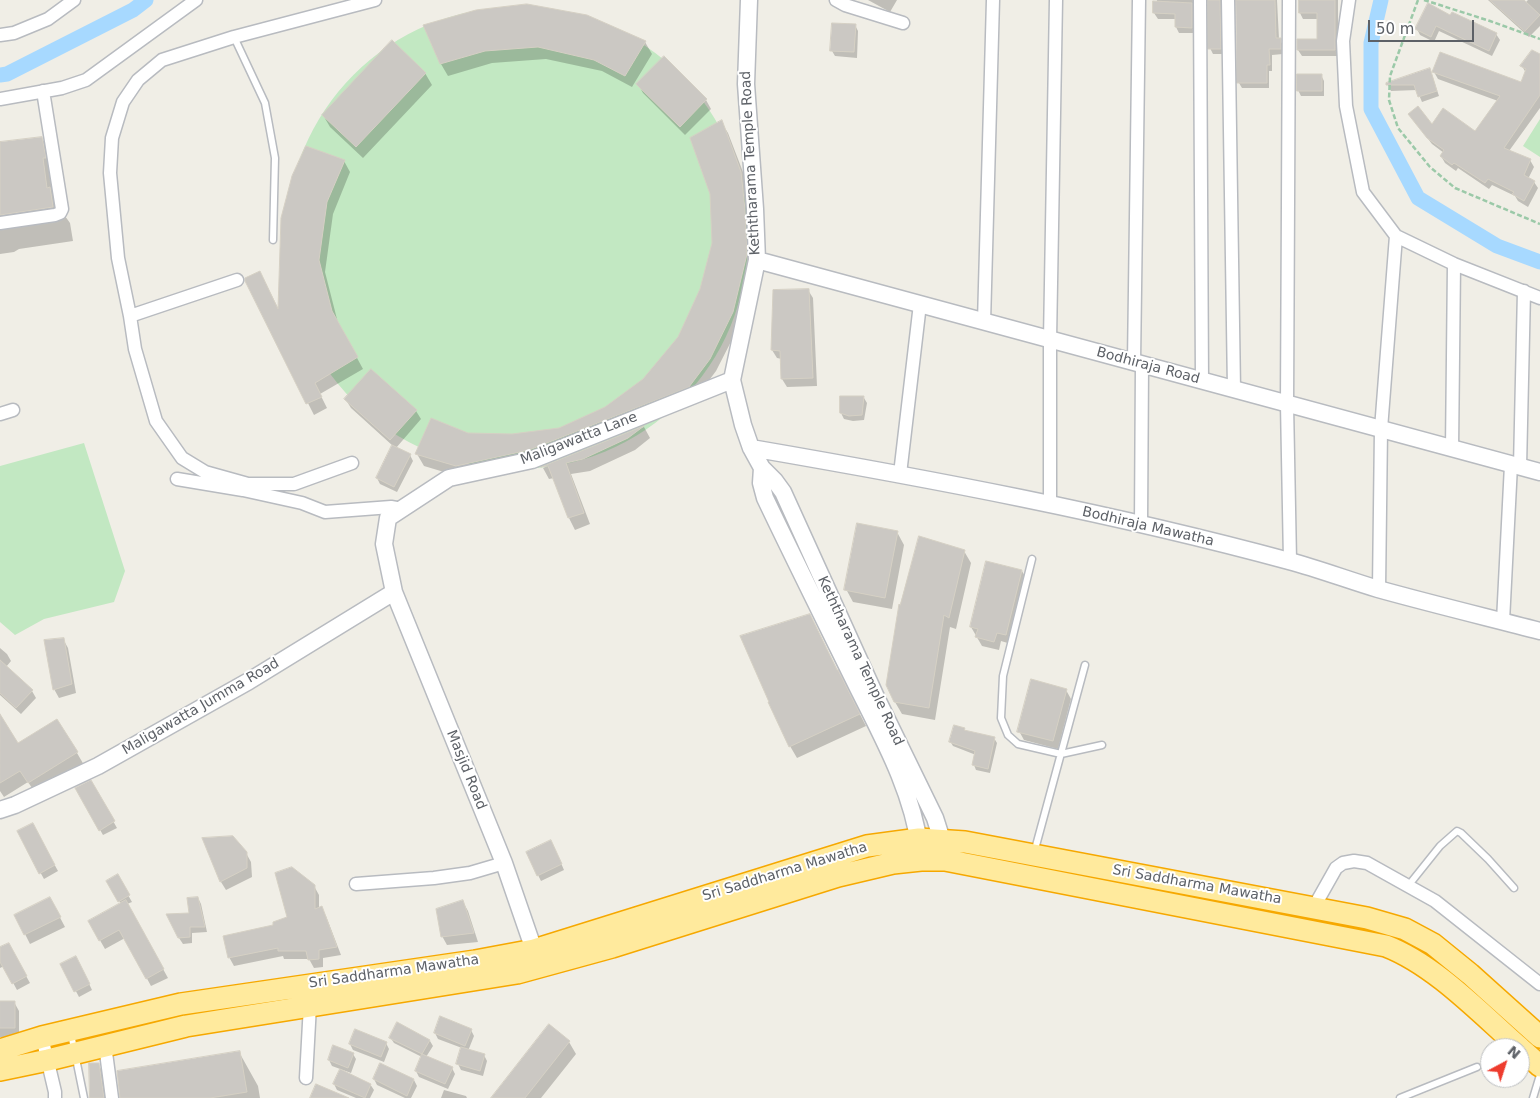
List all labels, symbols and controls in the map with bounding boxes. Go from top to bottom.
scale bar [1370,10,1476,42]
text: 50 m [1376,20,1414,38]
street label: Keththarama Temple Road [738,70,764,256]
street label: Bodhiraja Road [1095,344,1201,388]
street label: Maligawatta Lane [518,409,640,469]
street label: Bodhiraja Mawatha [1080,504,1216,550]
street label: Keththarama Temple Road [813,574,907,748]
street label: Maligawatta Jumma Road [120,655,282,759]
street label: Masjid Road [442,728,490,812]
street label: Sri Saddharma Mawatha [701,839,869,905]
street label: Sri Saddharma Mawatha [1111,862,1283,908]
street label: Sri Saddharma Mawatha [308,952,480,992]
north arrow [1480,1038,1530,1088]
text: N [1504,1042,1524,1062]

